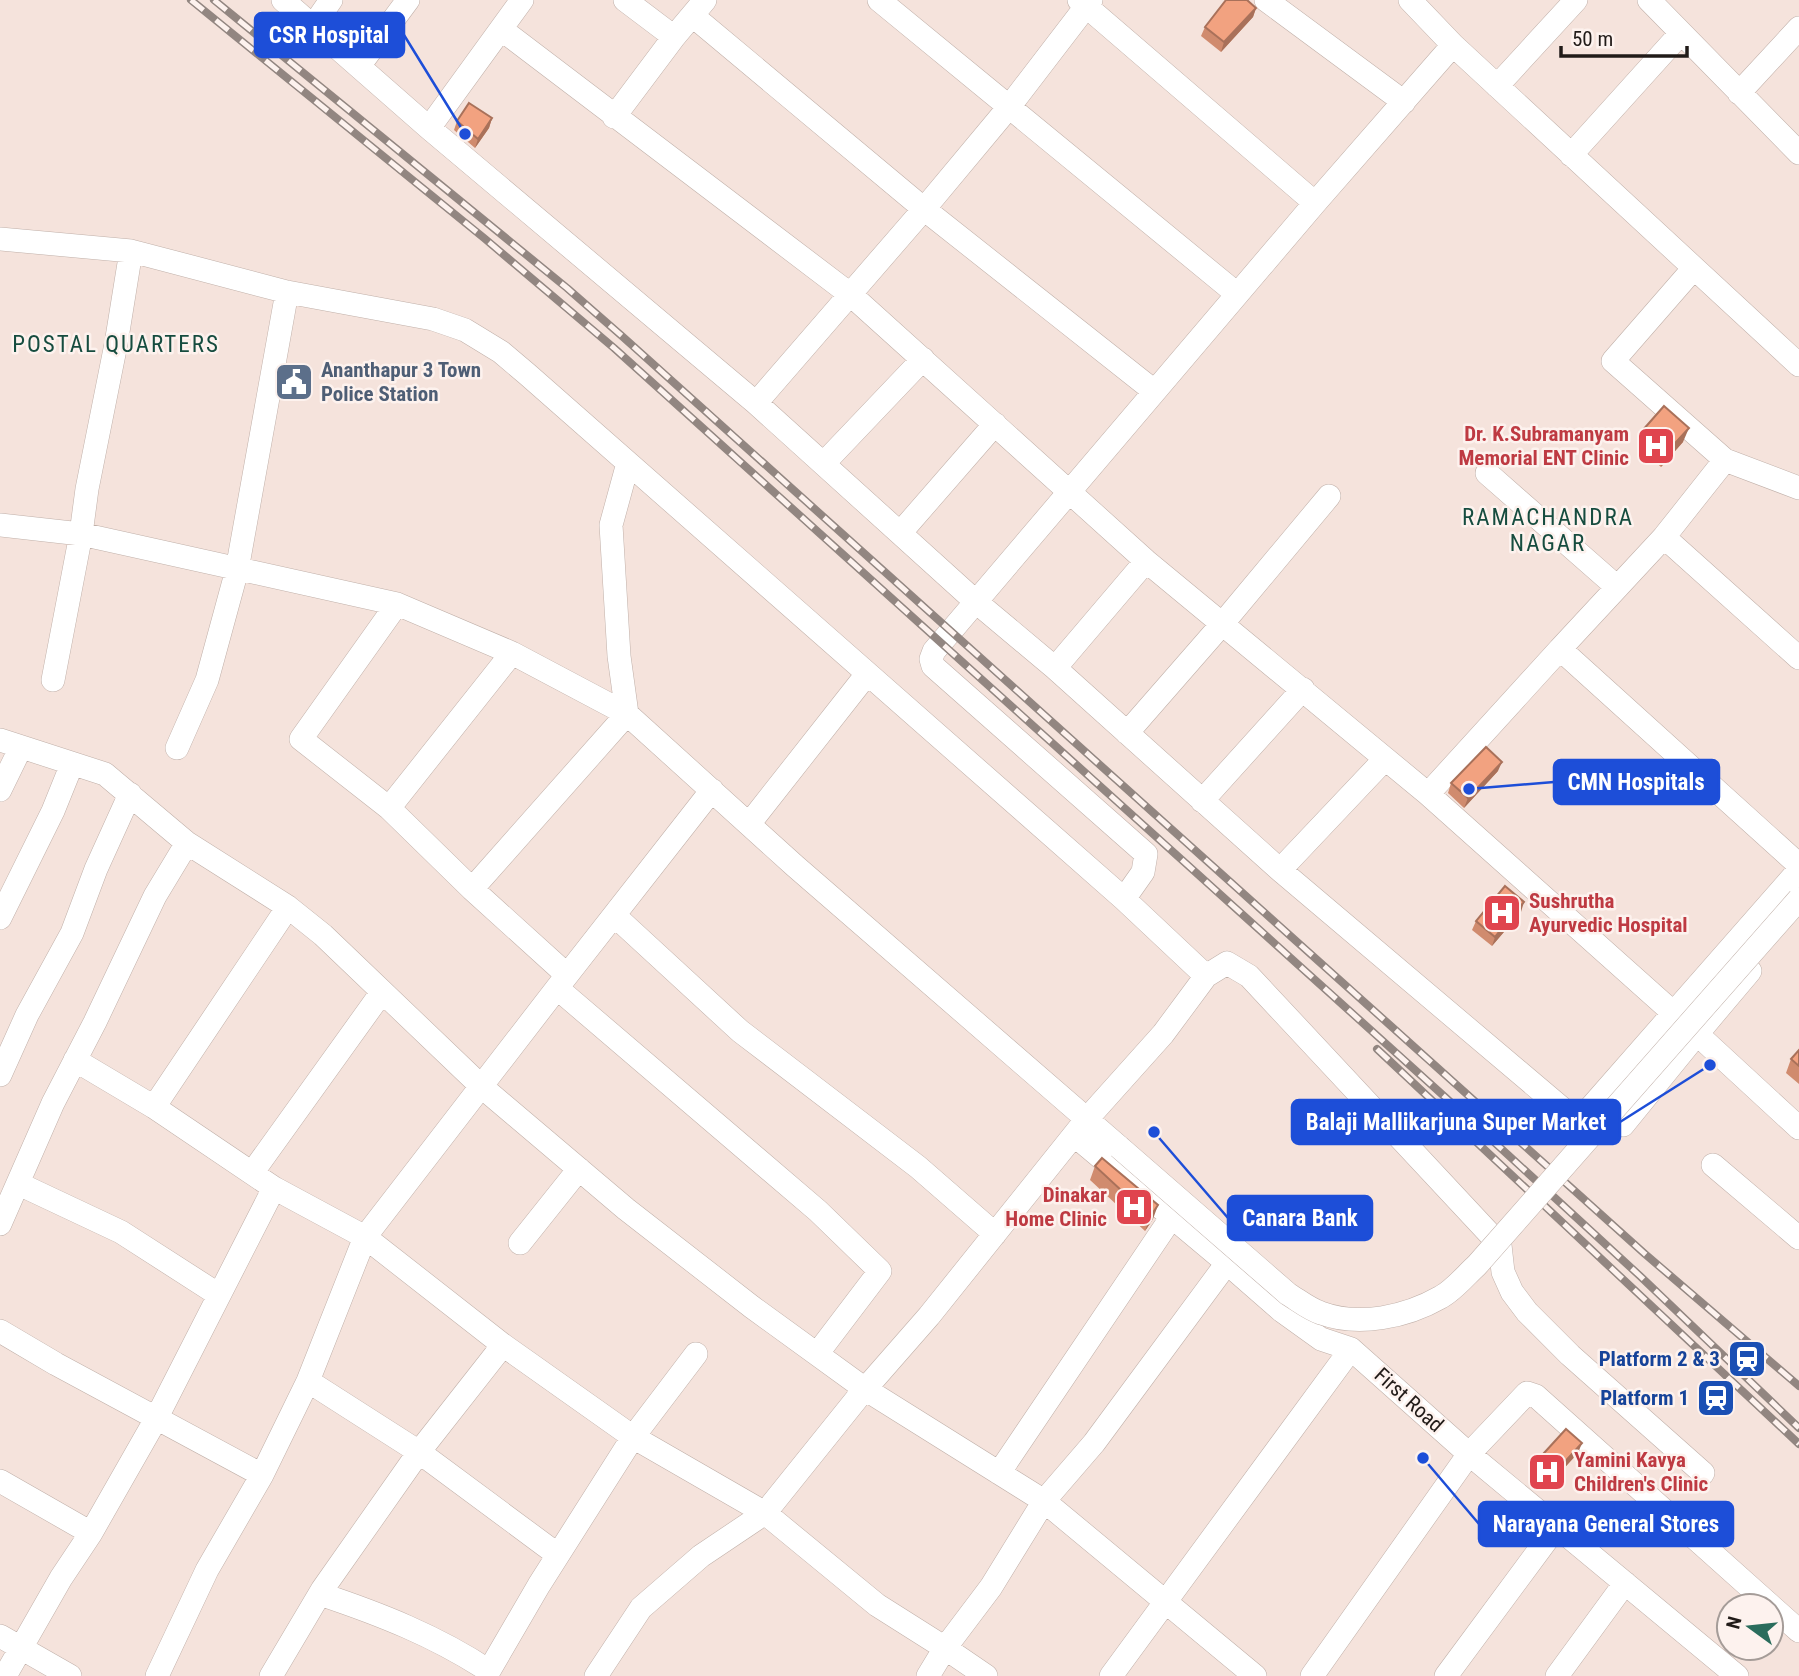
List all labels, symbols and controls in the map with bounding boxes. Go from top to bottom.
callout: CSR Hospital [255,13,404,57]
scale bar [1561,14,1687,58]
text: CSR Hospital [269,22,389,49]
text: 50 m [1572,27,1613,51]
district label: POSTAL QUARTERS [12,331,220,358]
place label: Ananthapur 3 Town Police Station [321,358,481,406]
public building icon: Ananthapur 3 Town Police Station [273,361,315,403]
place label: Dr. K.Subramanyam Memorial ENT Clinic [1458,422,1629,470]
hospital icon: Dr. K.Subramanyam Memorial ENT Clinic [1635,425,1677,467]
district label: RAMACHANDRA NAGAR [1462,504,1634,557]
callout: CMN Hospitals [1554,760,1719,804]
text: CMN Hospitals [1567,769,1705,796]
place label: Sushrutha Ayurvedic Hospital [1529,889,1688,937]
hospital icon: Sushrutha Ayurvedic Hospital [1481,892,1523,934]
callout: Balaji Mallikarjuna Super Market [1292,1100,1620,1144]
text: Balaji Mallikarjuna Super Market [1306,1109,1606,1136]
place label: Dinakar Home Clinic [1005,1183,1107,1231]
hospital icon: Dinakar Home Clinic [1113,1186,1155,1228]
callout: Canara Bank [1228,1196,1372,1240]
text: Canara Bank [1242,1205,1359,1232]
station icon: Platform 2 & 3 [1726,1338,1768,1380]
place label: Platform 2 & 3 [1599,1347,1720,1371]
street label: First Road [1370,1363,1448,1437]
station icon: Platform 1 [1695,1377,1737,1419]
place label: Platform 1 [1600,1386,1689,1410]
place label: Yamini Kavya Children's Clinic [1574,1448,1709,1496]
hospital icon: Yamini Kavya Children's Clinic [1526,1451,1568,1493]
callout: Narayana General Stores [1479,1502,1733,1546]
text: Narayana General Stores [1493,1511,1719,1538]
north arrow [1715,1592,1785,1662]
text: N [1721,1614,1747,1631]

